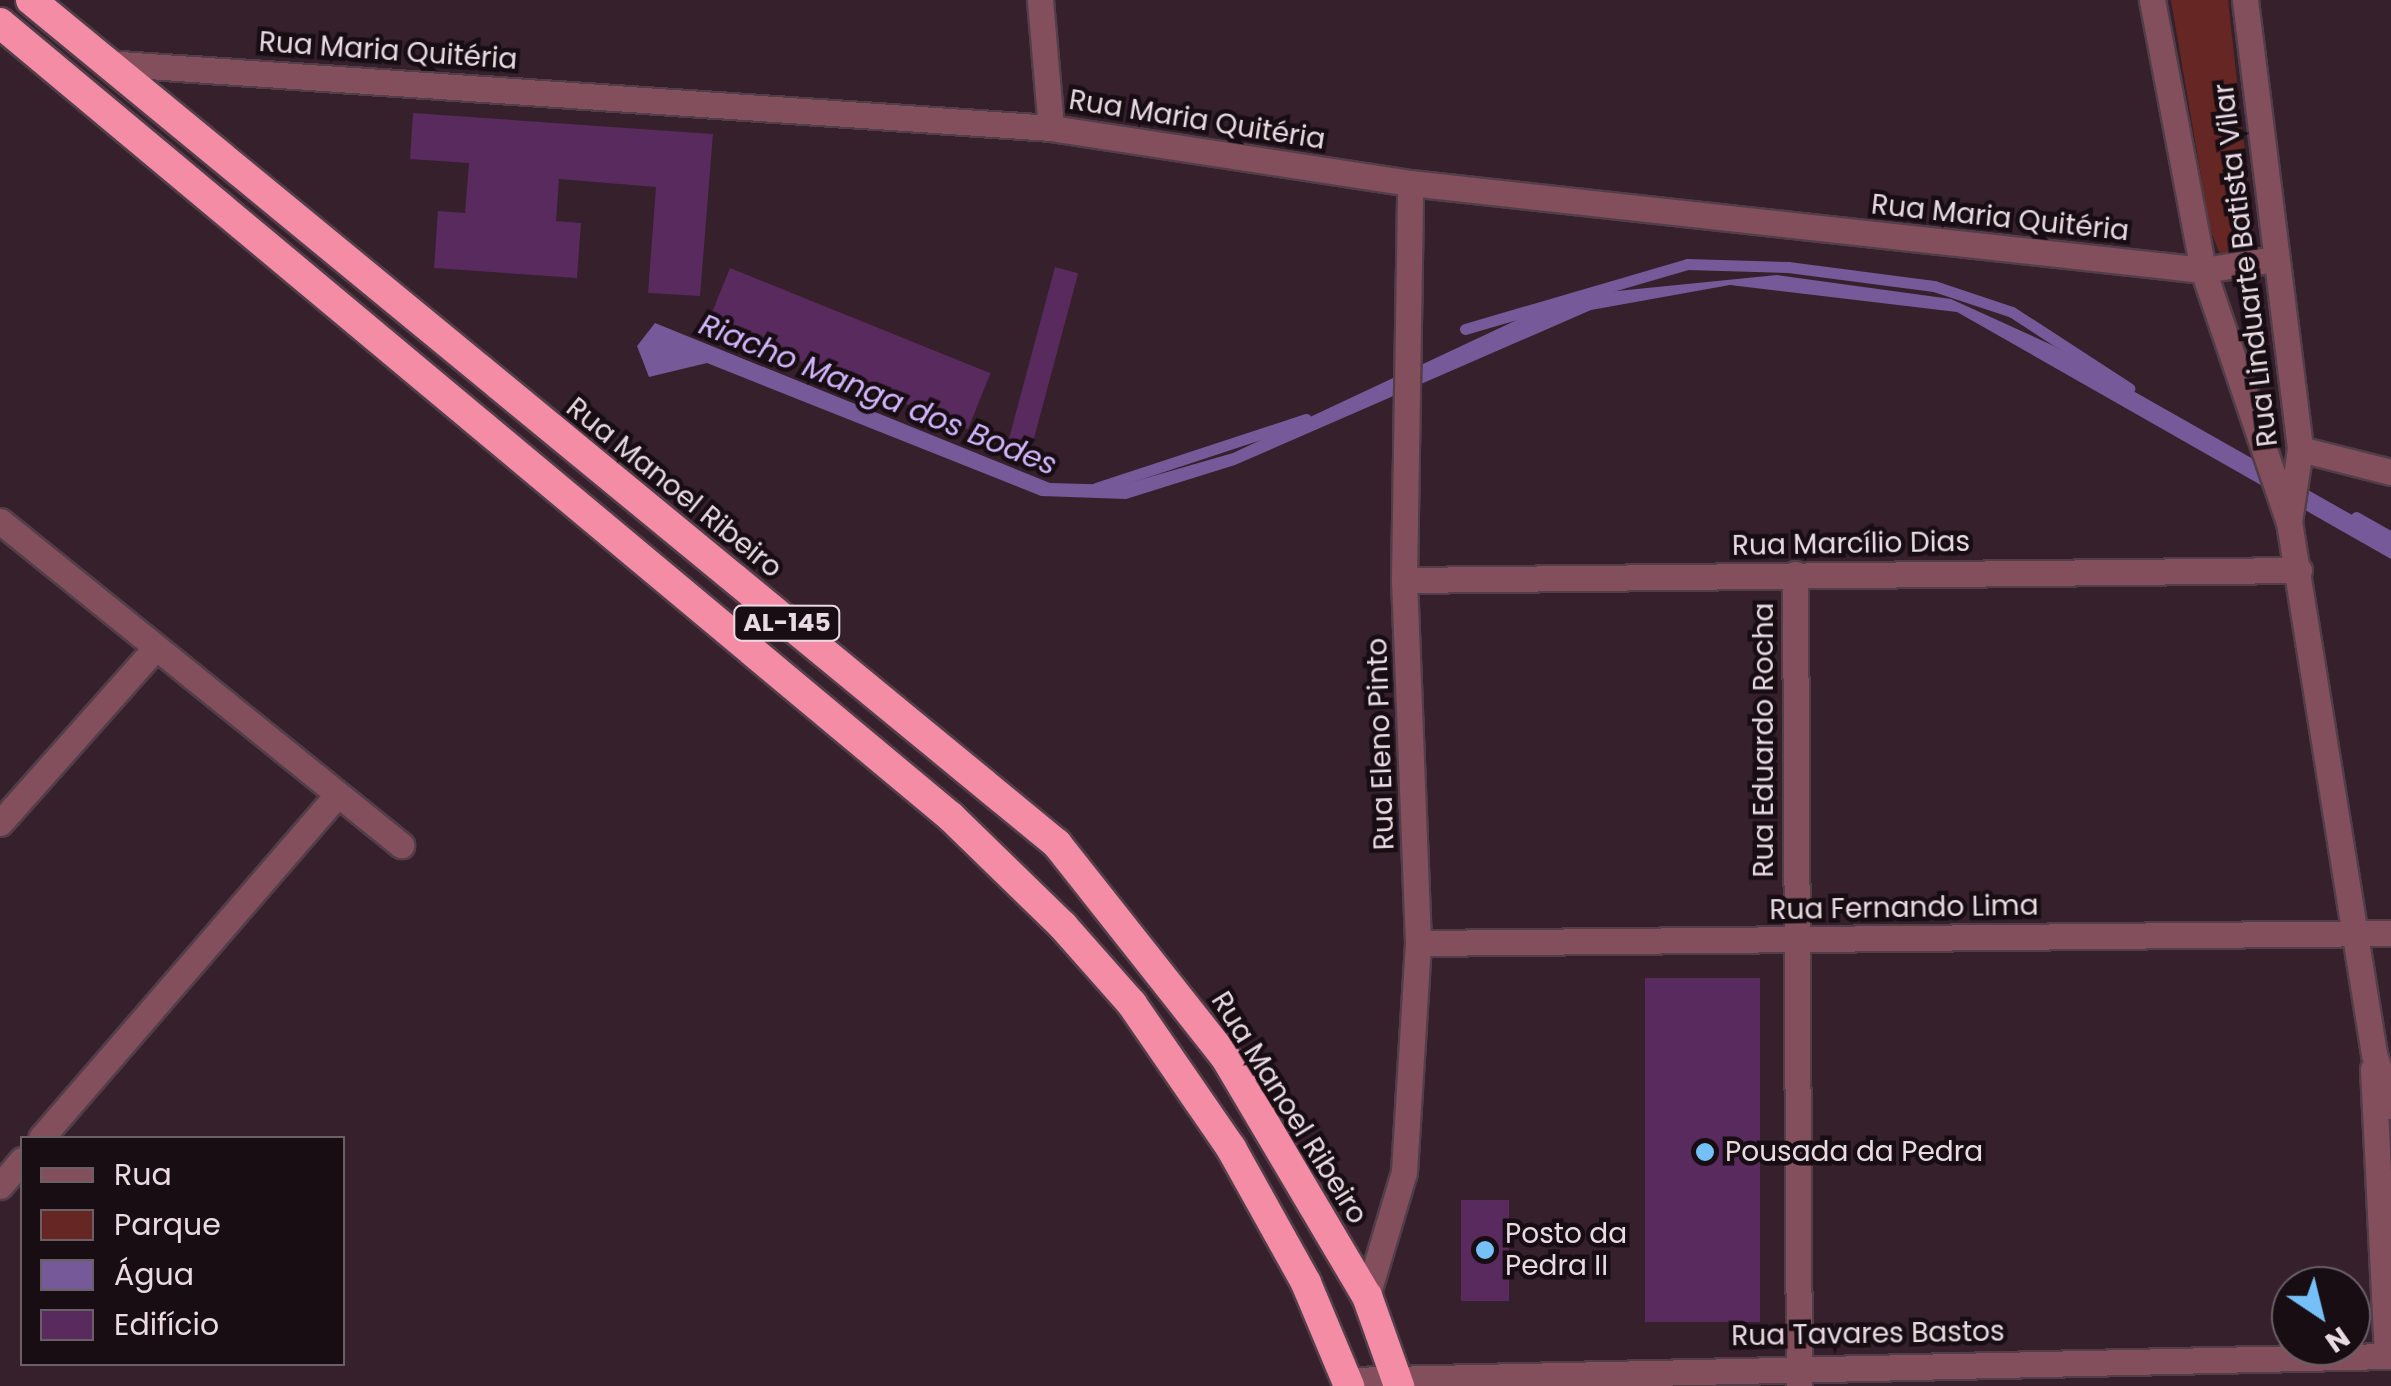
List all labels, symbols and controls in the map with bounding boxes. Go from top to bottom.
street label: Rua Maria Quitéria [258,25,518,77]
street label: Rua Linduarte Batista Vilar [2207,81,2285,449]
street label: Rua Maria Quitéria [1067,83,1327,157]
street label: Rua Maria Quitéria [1870,188,2130,248]
water label: Riacho Manga dos Bodes [694,307,1062,483]
street label: Rua Manoel Ribeiro [560,391,788,585]
street label: Rua Marcílio Dias [1732,525,1970,563]
street label: Rua Eduardo Rocha [1747,602,1781,878]
road number: AL-145 [732,603,842,643]
street label: Rua Eleno Pinto [1361,637,1401,851]
street label: Rua Fernando Lima [1769,889,2039,927]
street label: Rua Manoel Ribeiro [1204,986,1374,1230]
place label: Pousada da Pedra [1725,1135,1983,1169]
legend [20,1136,345,1366]
marker: Pousada da Pedra [1694,1141,1716,1163]
text: Rua [114,1153,172,1196]
text: Parque [114,1203,221,1246]
place label: Posto da Pedra II [1505,1217,1627,1283]
marker: Posto da Pedra II [1474,1239,1496,1261]
text: Água [114,1253,194,1296]
north arrow [2271,1266,2371,1366]
text: Edifício [114,1303,219,1346]
street label: Rua Tavares Bastos [1731,1315,2005,1353]
text: N [2318,1317,2357,1361]

